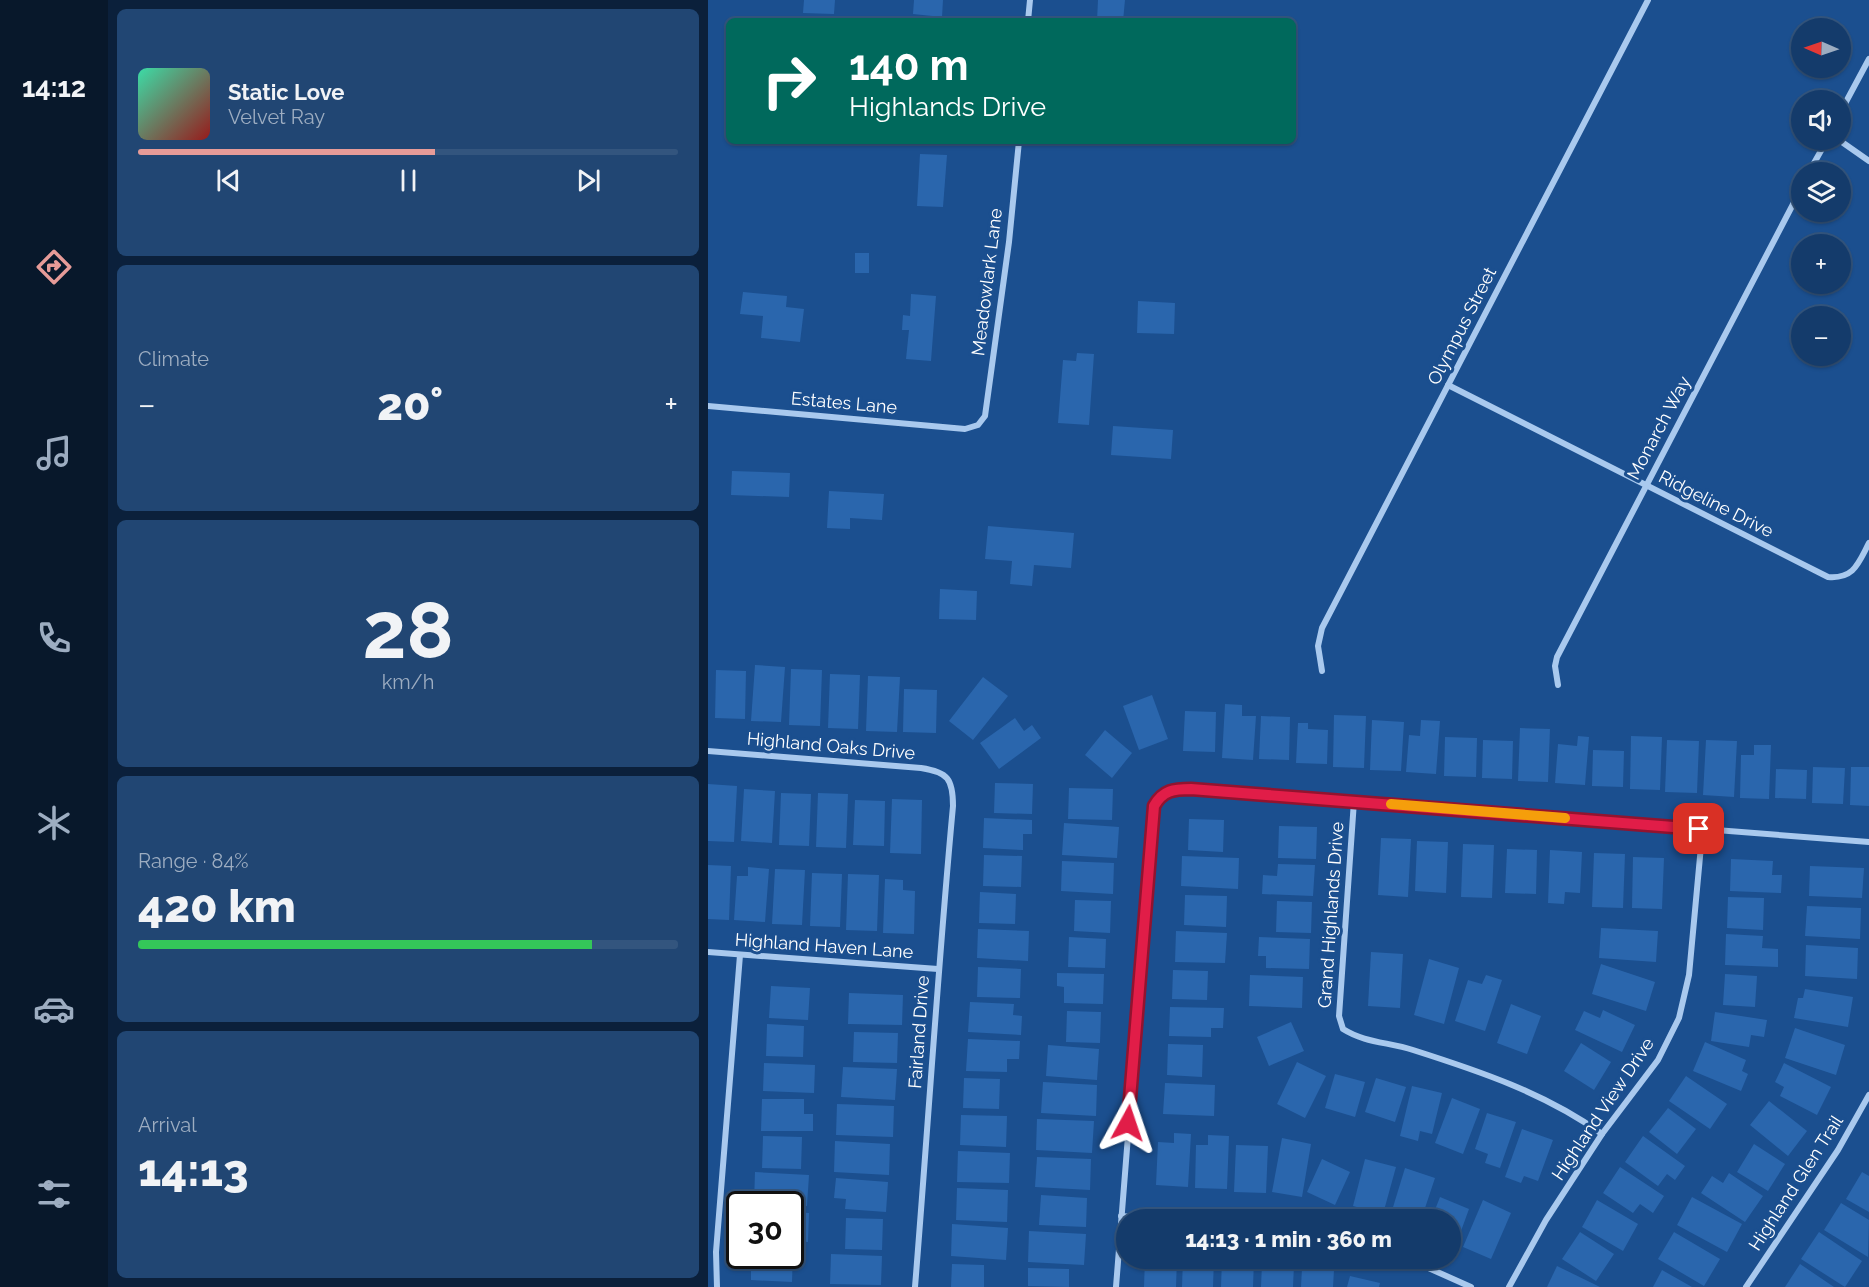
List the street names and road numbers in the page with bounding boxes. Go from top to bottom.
street label: Meadowlark Lane [967,206,1006,357]
street label: Olympus Street [1423,263,1500,388]
street label: Monarch Way [1622,372,1695,483]
street label: Estates Lane [790,387,898,418]
street label: Ridgeline Drive [1655,466,1777,542]
street label: Highland Oaks Drive [746,728,916,763]
street label: Grand Highlands Drive [1314,821,1348,1009]
street label: Highland Haven Lane [734,929,914,962]
street label: Fairland Drive [904,974,933,1089]
street label: Highland View Drive [1547,1033,1658,1184]
street label: Highland Glen Trail [1744,1111,1847,1254]

